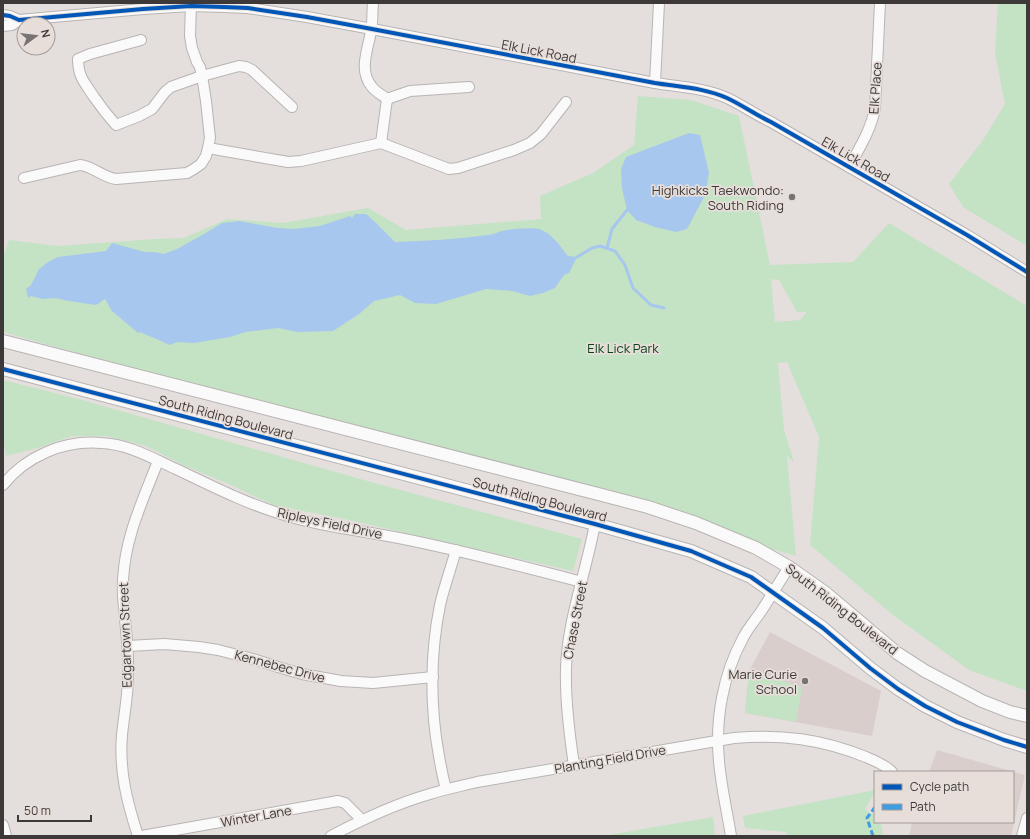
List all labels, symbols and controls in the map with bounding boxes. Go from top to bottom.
north arrow [16,16,56,56]
text: N [38,28,54,39]
street label: Elk Lick Road [500,35,578,67]
street label: Elk Place [864,61,886,115]
street label: Elk Lick Road [818,132,894,186]
place label: Highkicks Taekwondo: South Riding [652,181,784,214]
marker: Highkicks Taekwondo: South Riding [787,192,797,202]
park label: Elk Lick Park [587,339,659,357]
street label: South Riding Boulevard [157,390,295,444]
street label: South Riding Boulevard [471,472,609,526]
street label: Ripleys Field Drive [276,503,384,543]
street label: South Riding Boulevard [782,559,902,659]
street label: Chase Street [559,579,591,661]
street label: Edgartown Street [114,582,136,688]
street label: Kennebec Drive [233,645,328,687]
place label: Marie Curie School [729,665,797,698]
marker: Marie Curie School [800,676,810,686]
street label: Planting Field Drive [553,740,668,778]
legend [874,771,1014,823]
text: Cycle path [910,778,969,795]
scale bar [18,797,91,823]
text: Path [910,798,936,815]
street label: Winter Lane [219,801,293,831]
text: 50 m [24,802,51,819]

